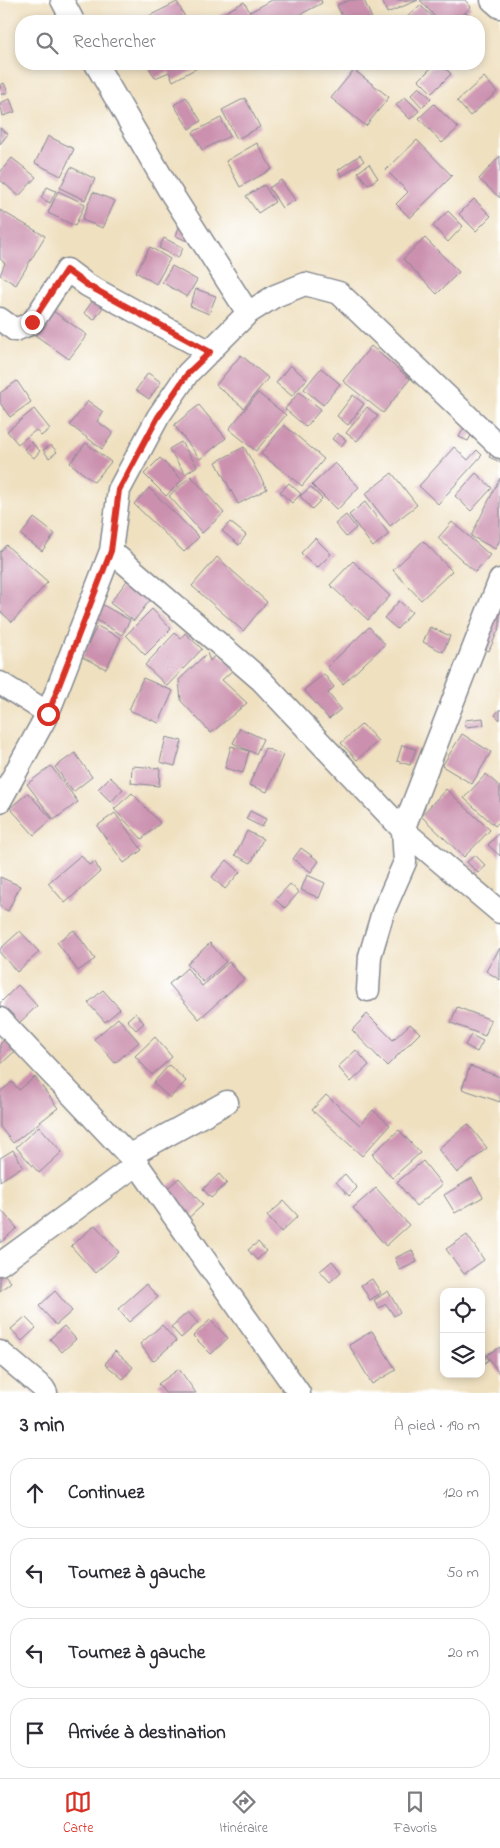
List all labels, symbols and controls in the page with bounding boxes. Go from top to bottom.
search box [15,15,485,70]
icon: search [33,29,61,57]
text: Rechercher [73,29,156,56]
route end [21,311,44,334]
route start [37,703,60,726]
map controls [440,1288,485,1378]
button: locate [440,1288,485,1333]
button: layers [440,1333,485,1378]
text: 3 min [20,1411,64,1441]
text: À pied · 190 m [394,1414,480,1438]
icon: ahead [21,1479,49,1507]
text: Continuez [68,1480,144,1507]
text: 120 m [443,1481,479,1505]
icon: left [21,1559,49,1587]
text: Tournez à gauche [68,1560,205,1587]
text: 50 m [447,1561,479,1585]
icon: left [21,1639,49,1667]
text: Tournez à gauche [68,1640,205,1667]
text: 20 m [448,1641,479,1665]
icon: arrive [21,1719,49,1747]
text: Arrivée à destination [68,1720,226,1747]
tab: Carte [63,1788,93,1839]
tab: Itinéraire [219,1788,268,1839]
tab: Favoris [394,1788,437,1839]

